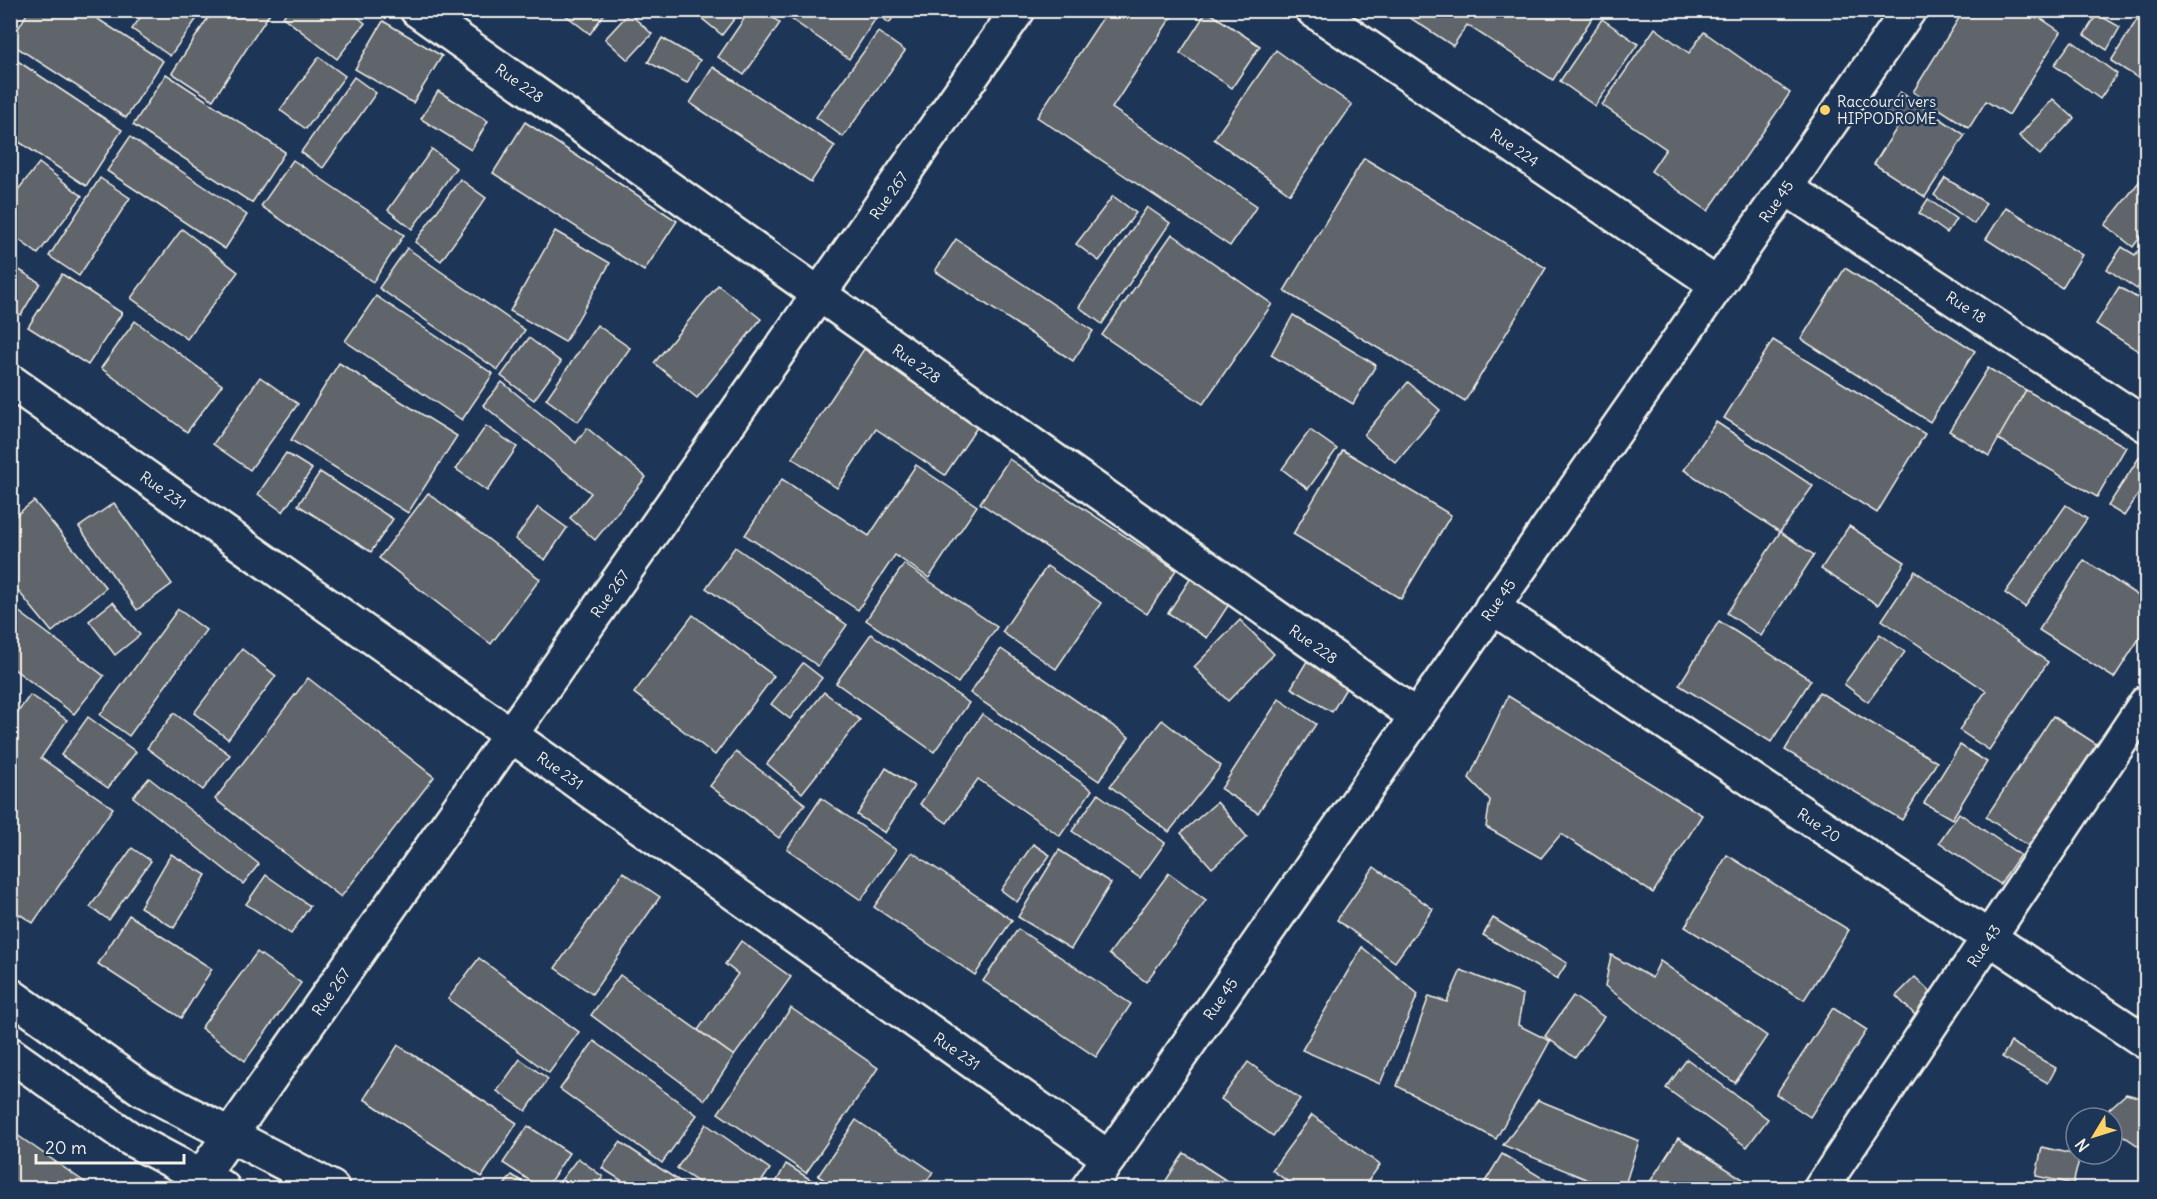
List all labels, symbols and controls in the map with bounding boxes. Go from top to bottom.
street label: Rue 228 [492,59,548,106]
place label: Raccourci vers HIPPODROME [1837,92,1937,128]
marker: Raccourci vers HIPPODROME [1818,103,1832,117]
street label: Rue 224 [1487,124,1543,171]
street label: Rue 267 [865,168,912,223]
street label: Rue 45 [1755,176,1797,226]
street label: Rue 18 [1943,287,1990,327]
street label: Rue 228 [889,340,945,387]
street label: Rue 231 [137,467,190,512]
street label: Rue 267 [586,566,633,621]
street label: Rue 45 [1477,575,1519,625]
street label: Rue 228 [1286,620,1342,667]
street label: Rue 231 [533,747,587,793]
street label: Rue 20 [1794,803,1844,846]
street label: Rue 43 [1963,921,2005,970]
street label: Rue 267 [307,964,354,1019]
street label: Rue 45 [1199,974,1241,1023]
street label: Rue 231 [930,1028,984,1074]
north arrow [2064,1106,2124,1166]
scale bar [36,1127,184,1165]
text: N [2071,1135,2093,1156]
text: 20 m [45,1136,87,1159]

